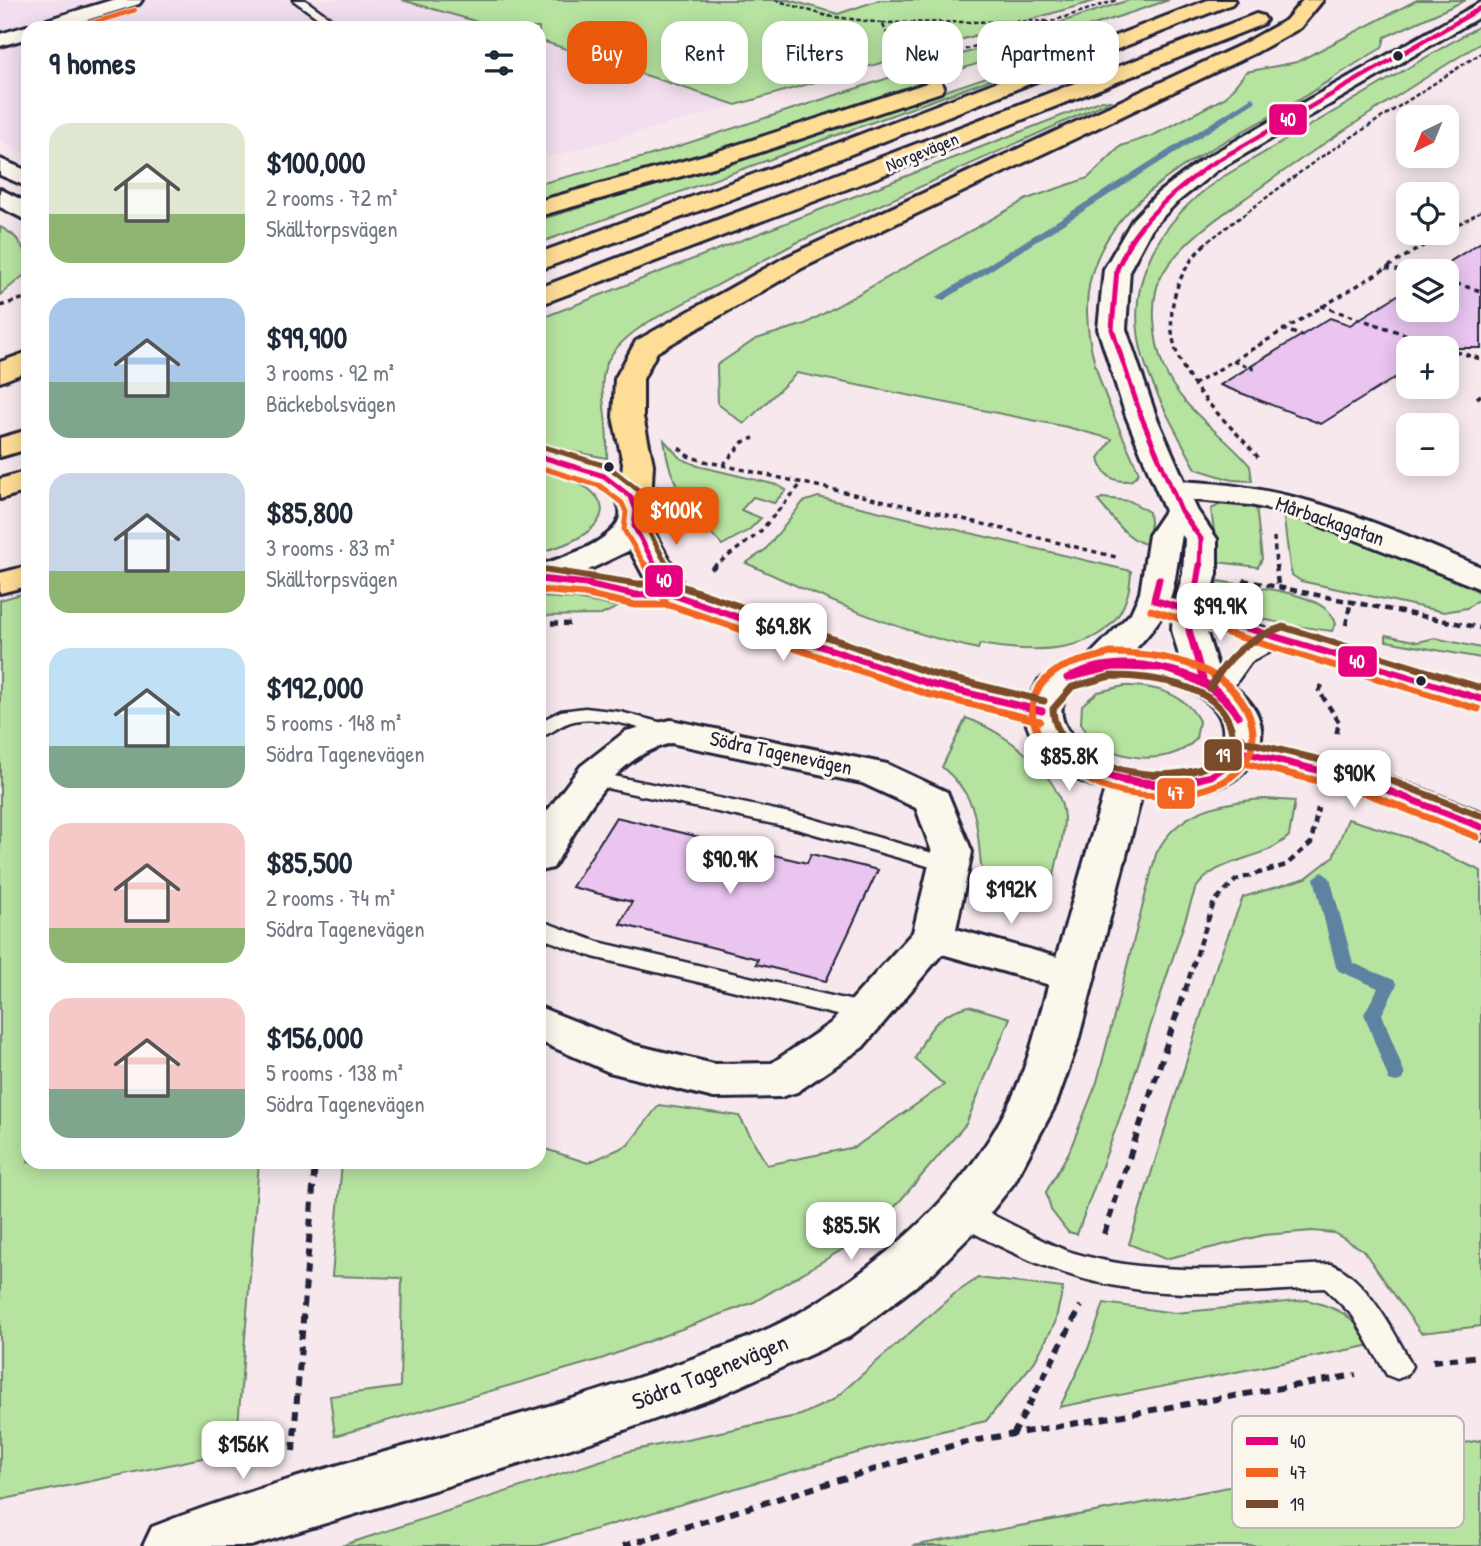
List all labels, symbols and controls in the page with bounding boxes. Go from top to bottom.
chip: Buy [567,21,647,84]
chip: Rent [661,21,748,84]
chip: Filters [762,21,868,84]
chip: New [882,21,963,84]
chip: Apartment [977,21,1119,84]
text: 9 homes [49,43,136,83]
icon: filters [480,44,518,82]
unlabelled marker [1391,49,1405,63]
line badge: 40 [1268,103,1308,136]
north arrow [1396,105,1460,168]
map controls [1396,105,1459,476]
text: 40 [1280,106,1296,132]
street label: Norgevägen [882,126,962,177]
text: $100,000 [266,142,365,182]
icon: home [105,151,189,235]
text: 2 rooms · 72 m² [266,182,398,213]
button: locate [1396,182,1459,245]
text: Skälltorpsvägen [266,213,398,244]
button: layers [1396,259,1459,322]
text: $99,900 [266,317,347,357]
icon: home [105,326,189,410]
button: + [1396,336,1459,399]
text: 3 rooms · 92 m² [266,357,394,388]
text: Bäckebolsvägen [266,388,396,419]
button: − [1396,413,1459,476]
unlabelled marker [602,460,616,474]
pin: $100K [627,488,725,547]
street label: Mårbackagatan [1272,488,1388,553]
text: $85,800 [266,492,353,532]
text: $100K [650,494,702,525]
icon: home [105,501,189,585]
text: 3 rooms · 83 m² [266,532,395,563]
text: Skälltorpsvägen [266,563,398,594]
line badge: 40 [644,564,684,598]
text: 40 [656,567,672,593]
pin: $99.9K [1163,584,1277,643]
text: $99.9K [1193,590,1247,621]
pin: $69.8K [726,604,840,663]
text: $69.8K [755,610,811,641]
line badge: 40 [1337,645,1378,678]
text: 40 [1349,648,1365,674]
text: $192,000 [266,667,364,707]
unlabelled marker [1414,674,1428,688]
icon: home [105,676,189,760]
text: 5 rooms · 148 m² [266,707,401,738]
street label: Södra Tagenevägen [707,723,855,782]
pin: $85.8K [1012,734,1126,793]
text: Södra Tagenevägen [266,738,425,769]
line badge: 19 [1203,738,1243,772]
text: $85.8K [1040,740,1098,771]
text: 19 [1216,742,1230,768]
pin: $90K [1313,750,1395,810]
text: $90K [1333,757,1375,788]
line badge: 47 [1156,777,1196,810]
text: 47 [1168,780,1184,806]
pin: $90.9K [673,836,787,896]
text: $85,500 [266,842,353,882]
text: $90.9K [702,843,758,874]
icon: home [105,851,189,935]
pin: $192K [962,866,1060,926]
text: $192K [985,873,1037,904]
text: 2 rooms · 74 m² [266,882,395,913]
text: Södra Tagenevägen [266,913,425,944]
text: $156,000 [266,1017,363,1057]
icon: home [105,1026,189,1110]
text: 5 rooms · 138 m² [266,1057,403,1088]
text: Södra Tagenevägen [266,1088,425,1119]
pin: $85.5K [794,1202,908,1262]
text: $85.5K [822,1209,880,1240]
street label: Södra Tagenevägen [627,1325,792,1417]
legend [1232,1416,1464,1528]
pin: $156K [194,1422,292,1481]
text: $156K [218,1428,268,1459]
text: 40 [1290,1428,1306,1454]
text: 47 [1290,1459,1307,1485]
text: 19 [1290,1491,1304,1517]

